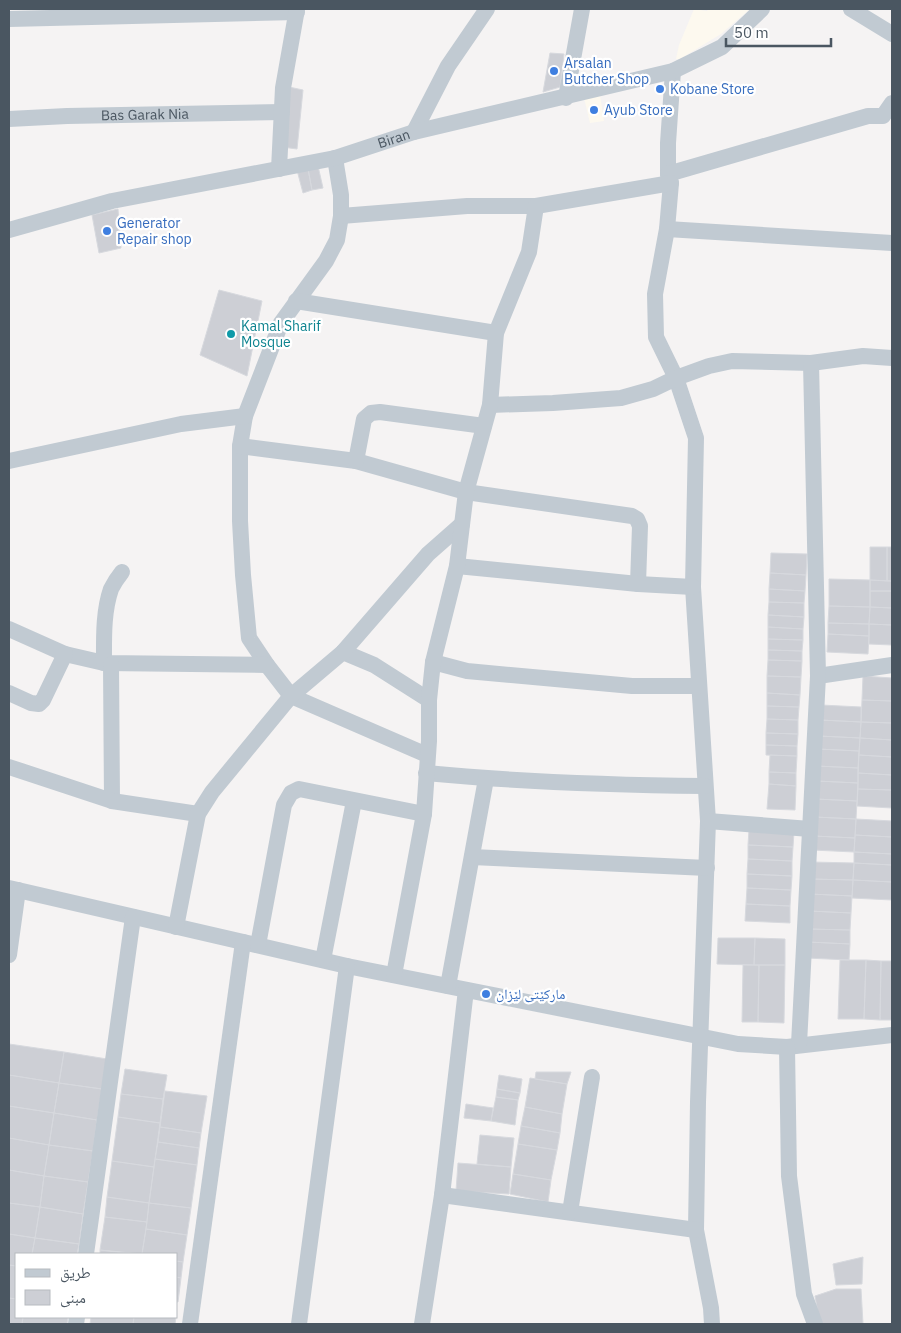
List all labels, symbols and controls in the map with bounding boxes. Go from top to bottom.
scale bar [726,15,831,47]
text: 50 m [734,23,769,42]
place label: Arsalan Butcher Shop [564,54,649,88]
marker: Arsalan Butcher Shop [548,65,560,77]
place label: Kobane Store [670,80,755,98]
marker: Kobane Store [654,83,666,95]
place label: Ayub Store [604,101,673,119]
marker: Ayub Store [588,104,600,116]
street label: Bas Garak Nia [101,105,190,124]
street label: Biran [375,125,412,152]
place label: Generator Repair shop [117,214,192,248]
marker: Generator Repair shop [101,225,113,237]
place label: Kamal Sharif Mosque [241,317,321,351]
marker: Kamal Sharif Mosque [225,328,237,340]
place label: مارکێتی لێزان [496,985,565,1003]
marker: مارکێتی لێزان [480,988,492,1000]
legend [15,1253,178,1318]
text: طريق [60,1263,91,1283]
text: مبنى [60,1288,86,1308]

